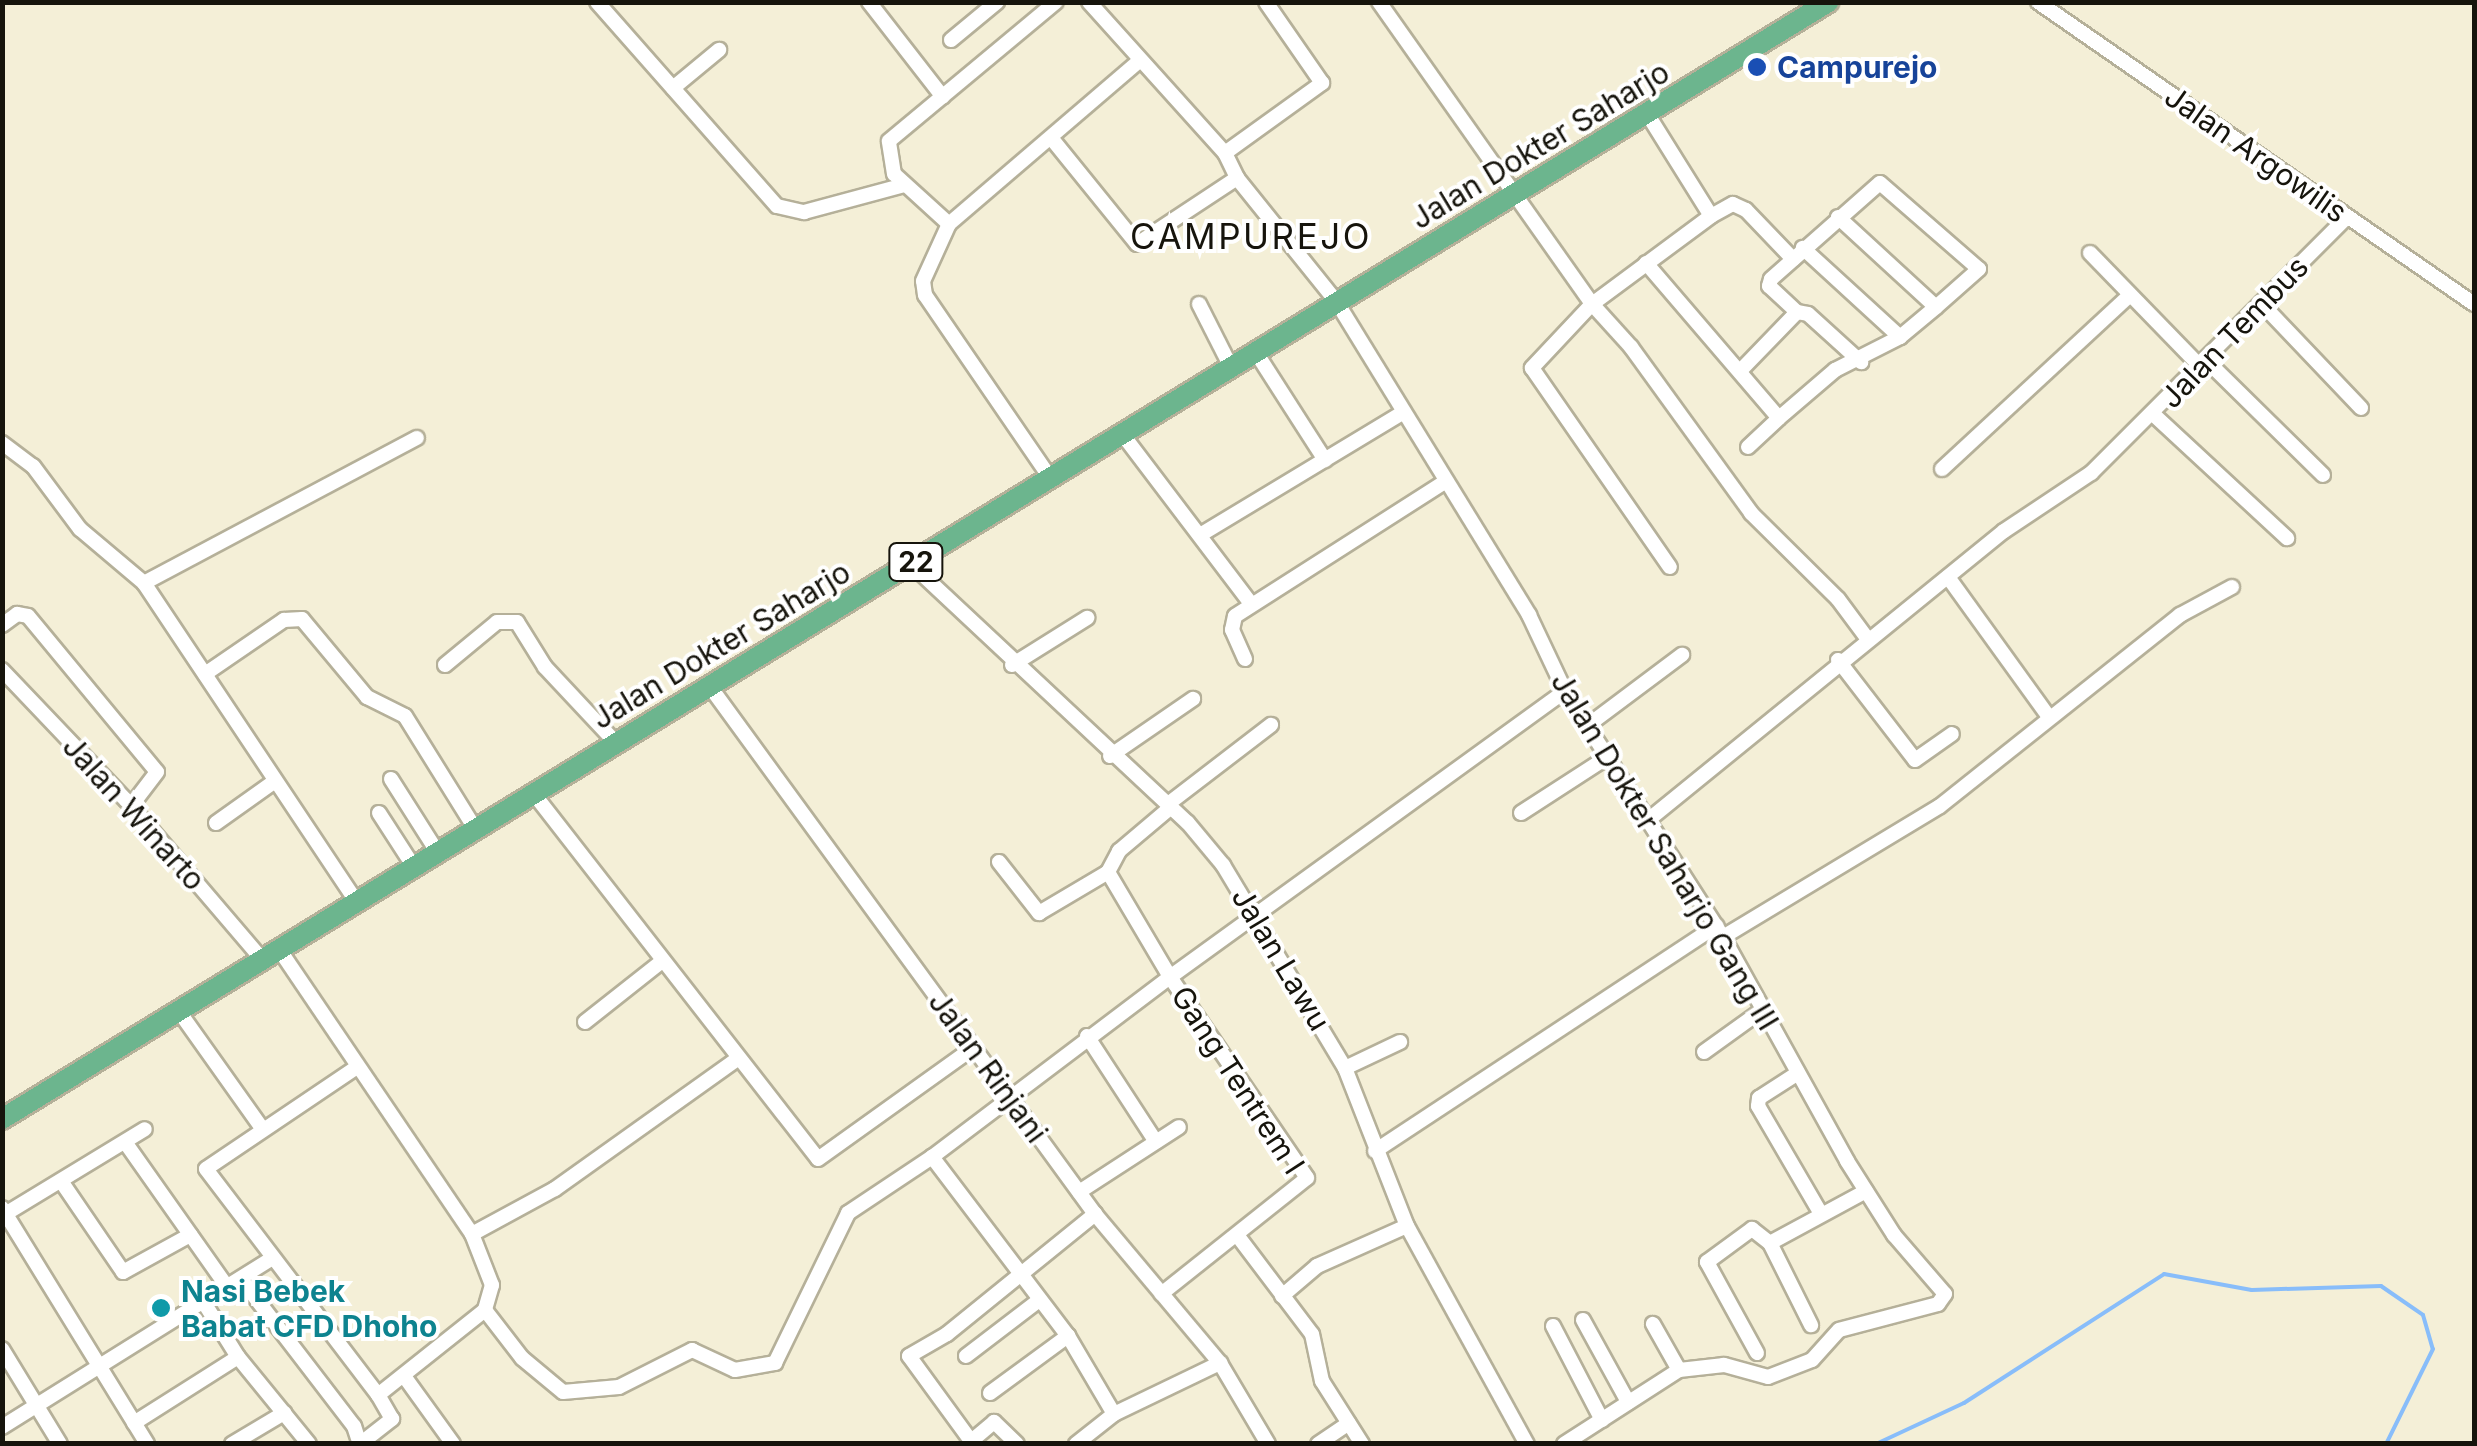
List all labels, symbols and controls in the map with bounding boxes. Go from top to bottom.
place label: Campurejo [1777,49,1937,85]
street label: Jalan Dokter Saharjo [1404,54,1676,236]
marker: Campurejo [1746,56,1768,78]
street label: Jalan Argowilis [2158,78,2354,230]
district label: CAMPUREJO [1130,215,1372,257]
street label: Jalan Tembus [2153,249,2315,415]
road number: 22 [886,539,946,585]
street label: Jalan Dokter Saharjo [585,554,857,736]
street label: Jalan Dokter Saharjo Gang III [1544,666,1786,1036]
street label: Jalan Winarto [55,729,213,897]
street label: Jalan Lawu [1224,881,1338,1037]
street label: Gang Tentrem I [1164,979,1312,1181]
street label: Jalan Rinjani [921,985,1055,1149]
place label: Nasi Bebek Babat CFD Dhoho [181,1273,437,1344]
marker: Nasi Bebek Babat CFD Dhoho [150,1297,172,1319]

